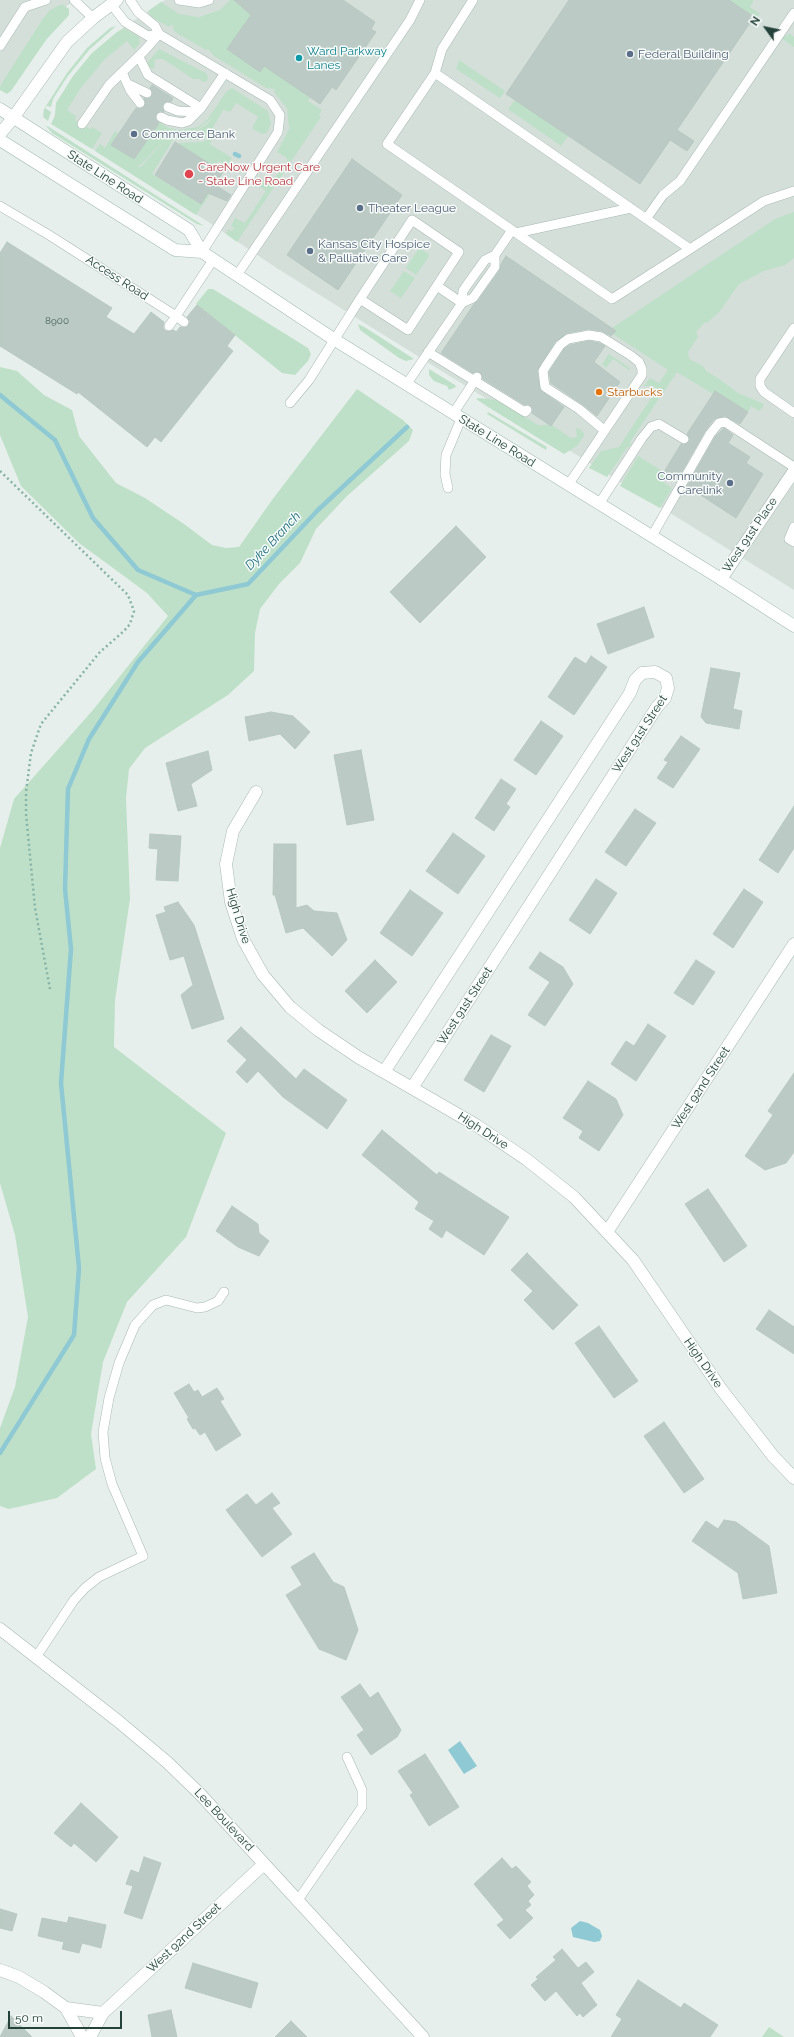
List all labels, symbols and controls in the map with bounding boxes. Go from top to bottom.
north arrow [746,8,786,48]
text: N [748,14,763,28]
place label: Ward Parkway Lanes [307,44,387,72]
place label: Federal Building [638,47,729,61]
marker: Federal Building [625,49,635,59]
marker: Ward Parkway Lanes [294,53,304,63]
place label: Commerce Bank [142,127,235,141]
marker: Commerce Bank [129,129,139,139]
street label: State Line Road [65,147,145,207]
place label: CareNow Urgent Care - State Line Road [198,160,320,188]
marker: CareNow Urgent Care - State Line Road [183,168,195,180]
place label: Theater League [368,201,456,215]
marker: Theater League [355,203,365,213]
place label: Kansas City Hospice & Palliative Care [318,237,430,265]
marker: Kansas City Hospice & Palliative Care [305,246,315,256]
street label: Access Road [83,253,151,303]
house number: 8900 [45,315,69,327]
place label: Starbucks [607,385,662,399]
marker: Starbucks [594,387,604,397]
street label: State Line Road [456,412,538,470]
place label: Community Carelink [657,469,722,497]
marker: Community Carelink [725,478,735,488]
street label: West 91st Place [720,495,780,575]
water label: Dyke Branch [242,509,304,573]
street label: West 91st Street [609,692,671,776]
street label: High Drive [223,886,253,946]
street label: West 91st Street [434,964,496,1048]
street label: West 92nd Street [669,1044,733,1132]
street label: High Drive [455,1109,511,1153]
street label: High Drive [681,1335,725,1391]
street label: Lee Boulevard [191,1786,257,1854]
street label: West 92nd Street [144,1900,224,1976]
scale bar [10,2003,124,2029]
text: 50 m [15,2011,43,2025]

